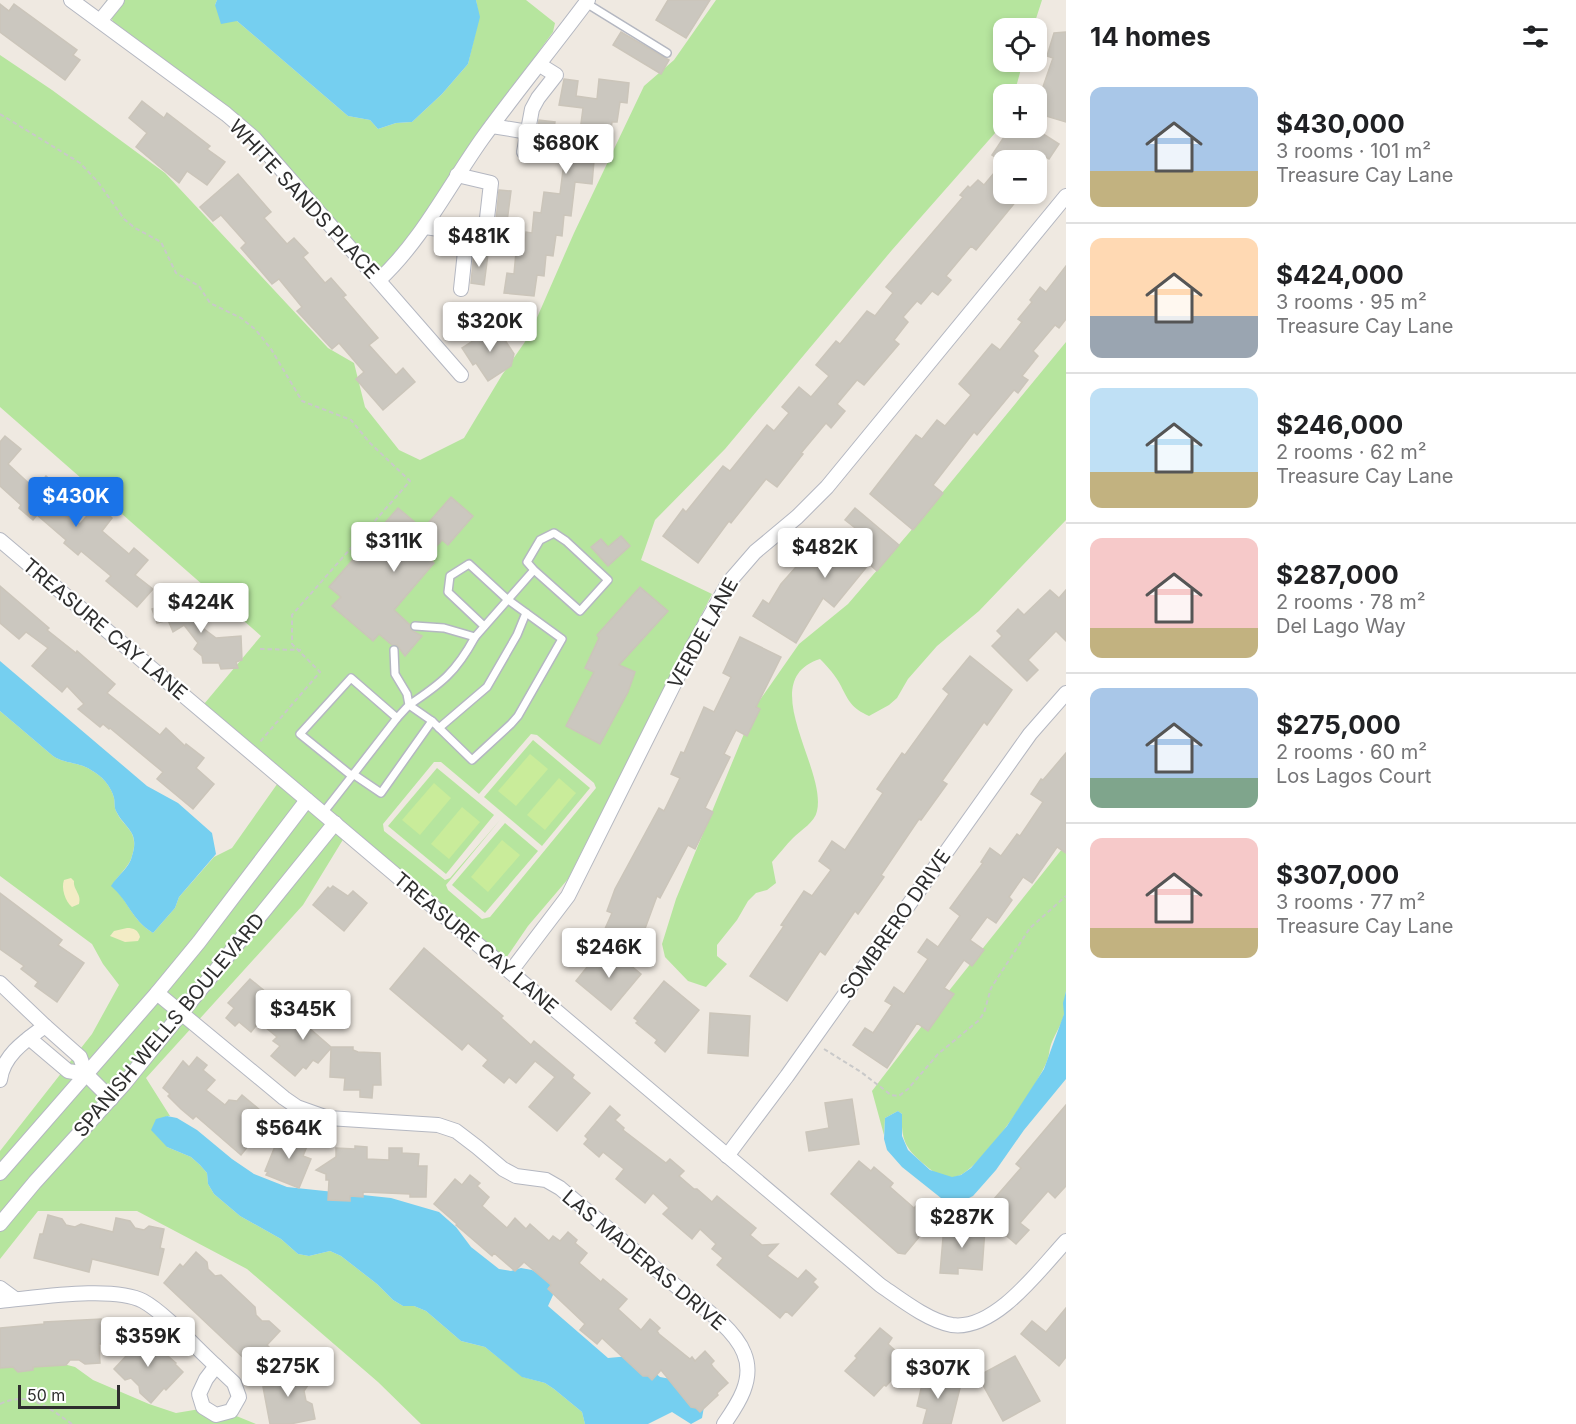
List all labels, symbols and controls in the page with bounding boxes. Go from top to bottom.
map controls [993,18,1047,204]
button: locate [993,18,1047,72]
icon: filters [1519,20,1552,53]
text: 14 homes [1090,21,1211,52]
button: + [993,84,1047,138]
text: $430,000 [1276,108,1405,139]
icon: home [1138,111,1210,183]
street label: WHITE SANDS PLACE [224,114,384,284]
pin: $680K [524,124,608,175]
text: $680K [533,131,599,155]
text: 3 rooms · 101 m² [1276,139,1431,163]
button: − [993,150,1047,204]
text: Treasure Cay Lane [1276,163,1453,187]
pin: $481K [437,217,521,268]
text: $481K [448,224,510,248]
text: $424,000 [1276,259,1404,290]
icon: home [1138,262,1210,334]
text: 3 rooms · 95 m² [1276,290,1427,314]
pin: $320K [448,302,532,353]
text: $320K [457,309,523,333]
text: Treasure Cay Lane [1276,314,1453,338]
text: $246,000 [1276,409,1403,440]
icon: home [1138,412,1210,484]
text: 2 rooms · 62 m² [1276,440,1427,464]
text: Treasure Cay Lane [1276,464,1453,488]
pin: $430K [34,477,118,528]
text: $430K [42,484,110,508]
pin: $311K [352,522,436,573]
pin: $482K [783,528,867,579]
text: $311K [365,529,423,553]
text: $482K [792,535,858,559]
street label: TREASURE CAY LANE [18,553,192,705]
text: $287,000 [1276,559,1399,590]
icon: home [1138,562,1210,634]
street label: VERDE LANE [663,573,743,693]
pin: $424K [159,583,243,634]
text: $424K [168,590,234,614]
text: 2 rooms · 78 m² [1276,590,1425,614]
text: Del Lago Way [1276,614,1406,638]
text: $275,000 [1276,709,1401,740]
icon: home [1138,712,1210,784]
text: 2 rooms · 60 m² [1276,740,1427,764]
text: Los Lagos Court [1276,764,1431,788]
street label: SOMBRERO DRIVE [835,845,955,1003]
text: $307,000 [1276,859,1399,890]
icon: home [1138,862,1210,934]
street label: TREASURE CAY LANE [389,867,563,1019]
text: 3 rooms · 77 m² [1276,890,1425,914]
street label: SPANISH WELLS BOULEVARD [68,908,270,1142]
text: Treasure Cay Lane [1276,914,1453,938]
pin: $246K [567,928,651,979]
text: $246K [576,935,642,959]
pin: $345K [261,990,345,1041]
text: $345K [270,997,336,1021]
pin: $564K [247,1109,331,1160]
text: $564K [256,1116,322,1140]
street label: LAS MADERAS DRIVE [558,1185,730,1335]
pin: $287K [920,1198,1004,1249]
text: $287K [930,1205,994,1229]
pin: $359K [106,1317,190,1368]
text: $359K [115,1324,181,1348]
pin: $275K [246,1347,330,1398]
pin: $307K [896,1349,980,1400]
text: $275K [256,1354,320,1378]
text: $307K [905,1356,971,1380]
scale bar [18,1382,120,1410]
text: 50 m [27,1385,65,1405]

